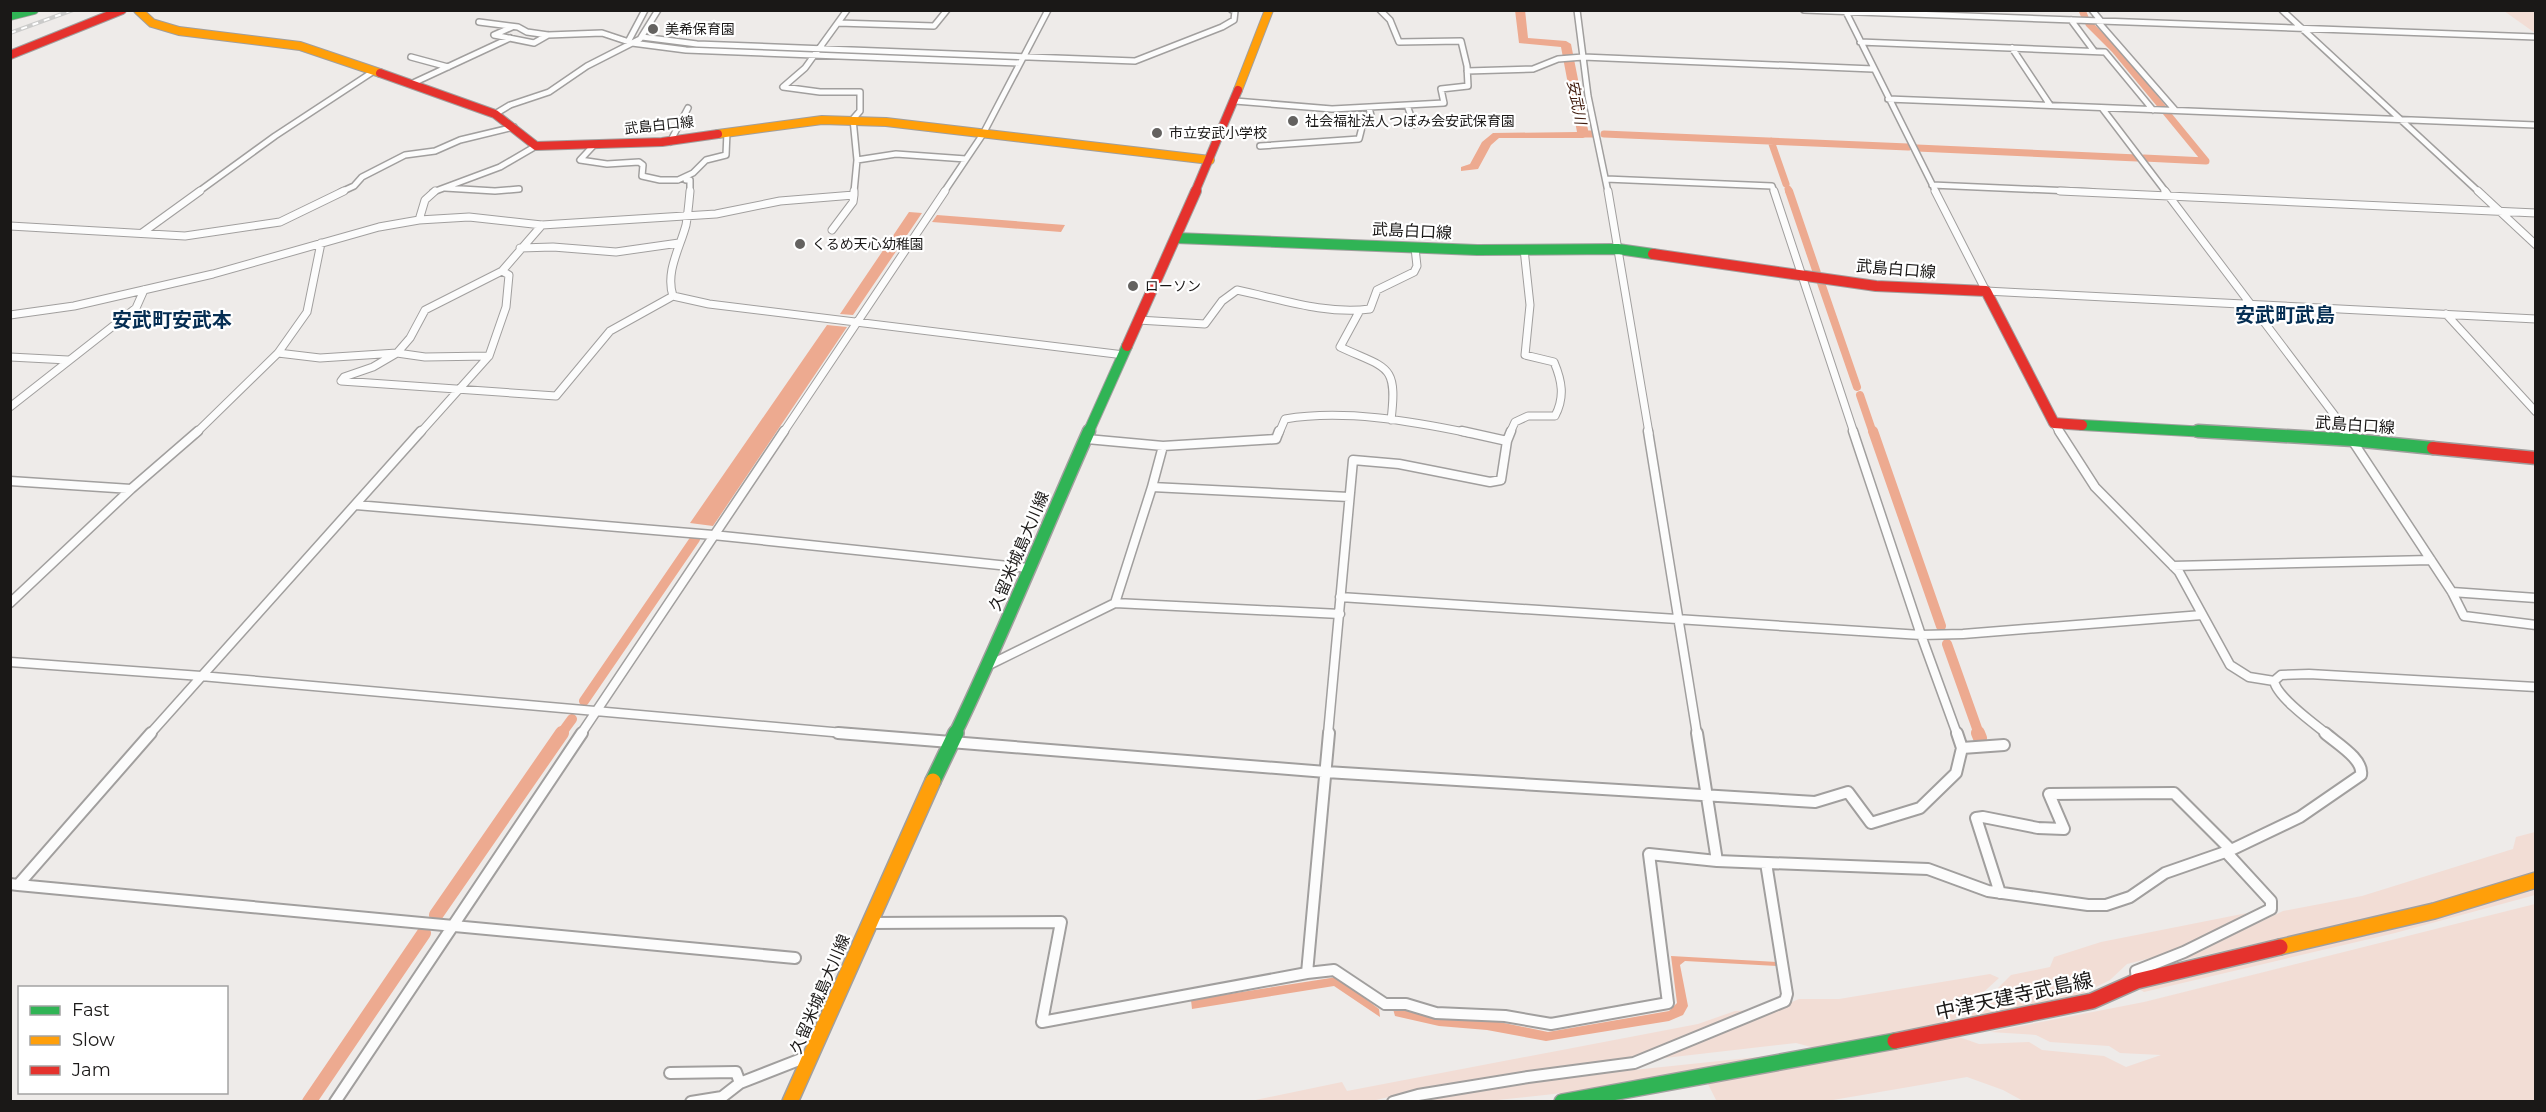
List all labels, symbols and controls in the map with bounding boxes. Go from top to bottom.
place label: 美希保育園 [665,20,735,38]
marker: 美希保育園 [646,22,660,36]
water label: 安武川 [1563,78,1591,128]
street label: 武島白口線 [623,112,695,138]
place label: 社会福祉法人つぼみ会安武保育園 [1305,112,1515,130]
marker: 社会福祉法人つぼみ会安武保育園 [1286,114,1300,128]
place label: 市立安武小学校 [1169,124,1267,142]
marker: 市立安武小学校 [1150,126,1164,140]
street label: 武島白口線 [1372,219,1452,243]
place label: くるめ天心幼稚園 [812,235,924,253]
marker: くるめ天心幼稚園 [793,237,807,251]
street label: 武島白口線 [1855,256,1937,282]
place label: ローソン [1145,277,1201,295]
marker: ローソン [1126,279,1140,293]
district label: 安武町武島 [2235,303,2335,327]
district label: 安武町安武本 [112,308,232,332]
street label: 武島白口線 [2314,413,2396,437]
street label: 久留米城島大川線 [985,488,1053,614]
street label: 久留米城島大川線 [786,931,854,1057]
street label: 中津天建寺武島線 [1933,968,2095,1024]
legend [18,986,228,1094]
text: Fast [72,999,110,1021]
text: Slow [72,1029,115,1051]
text: Jam [71,1059,111,1081]

